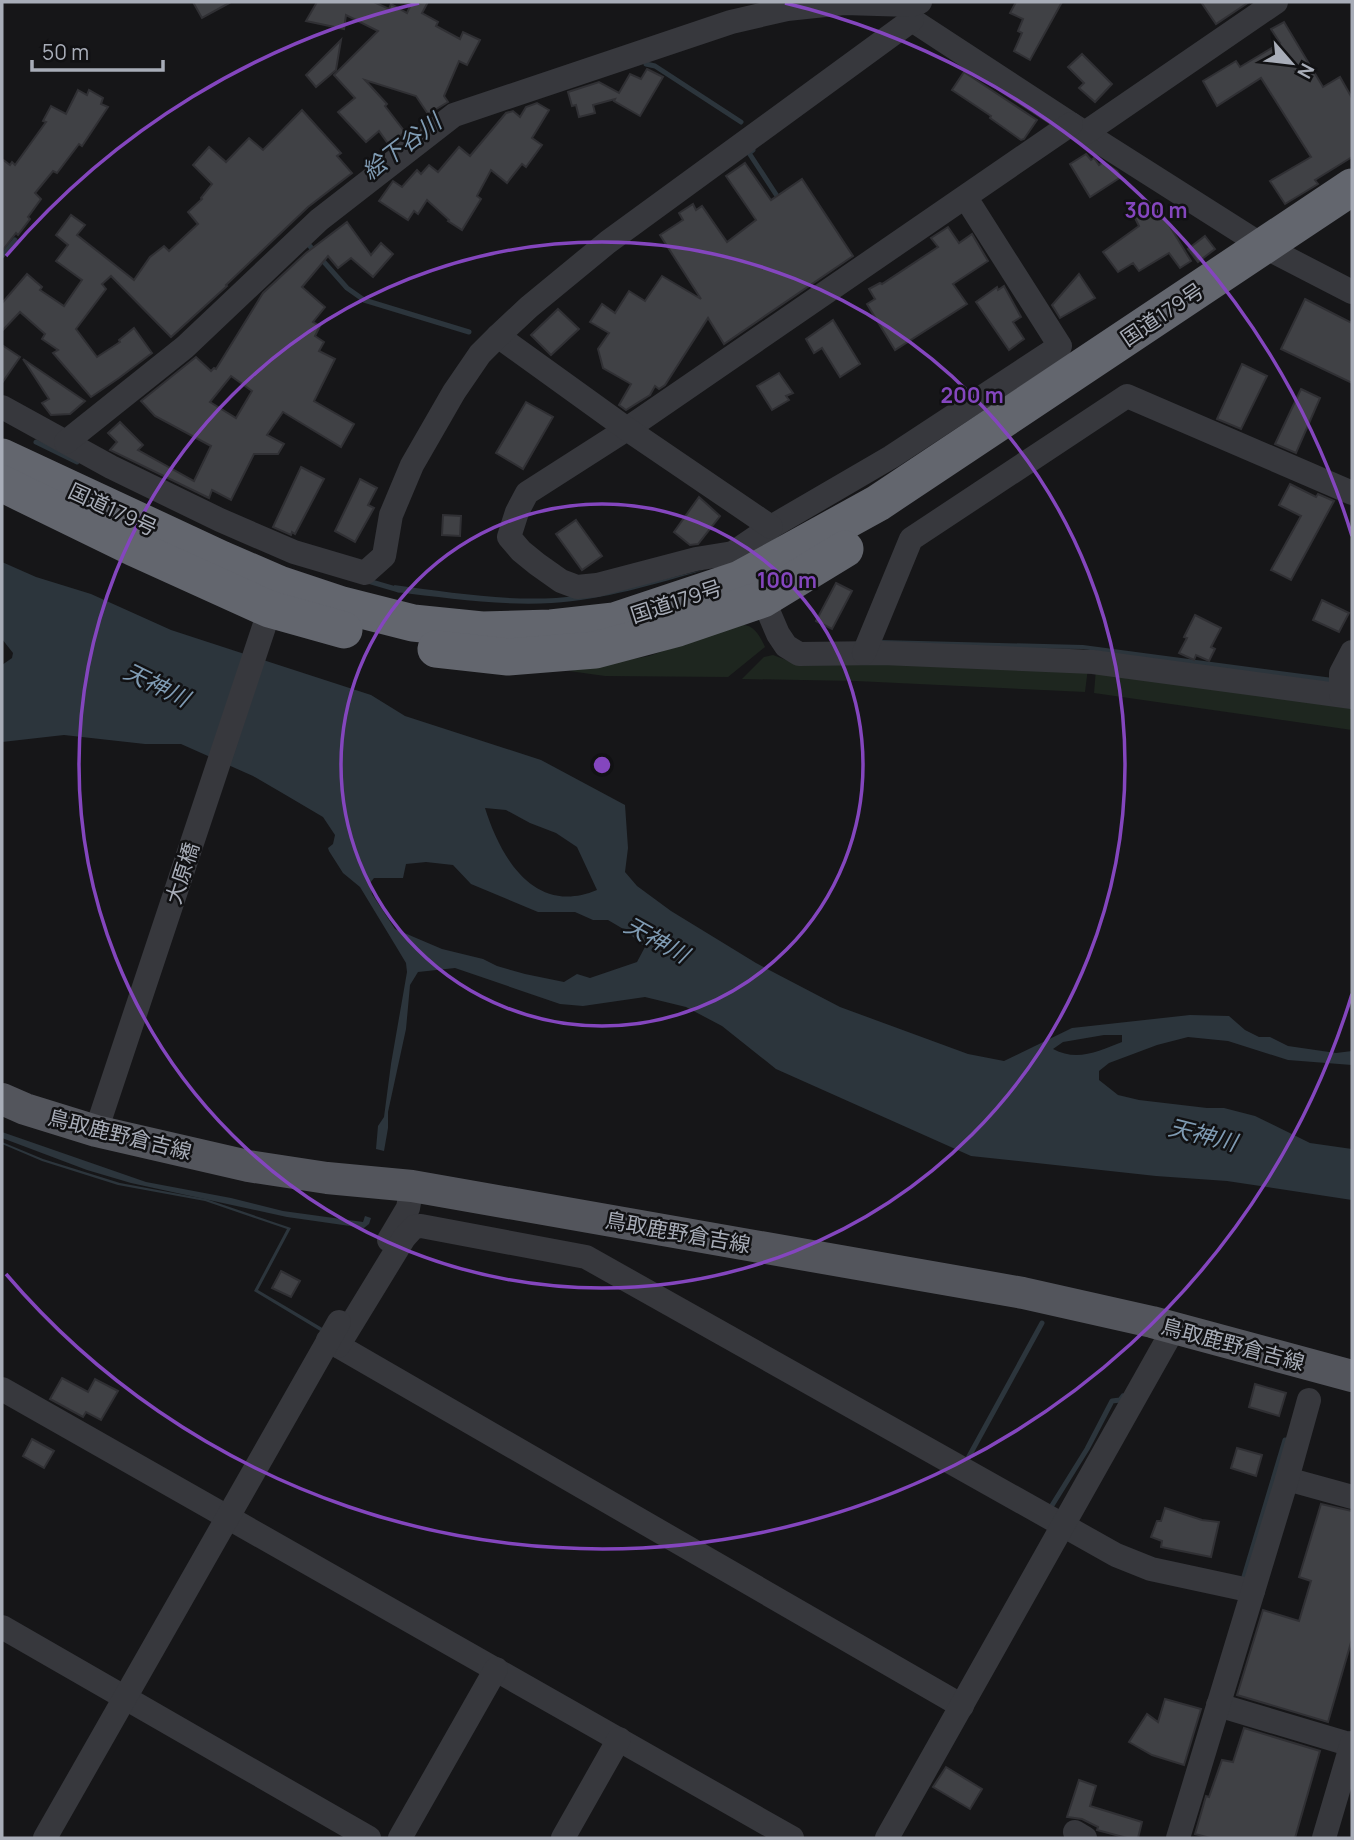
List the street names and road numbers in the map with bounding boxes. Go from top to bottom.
street label: 国道179号 [1115,276,1209,352]
street label: 国道179号 [64,476,162,542]
street label: 国道179号 [627,573,725,629]
street label: 大原橋 [159,839,205,907]
street label: 鳥取鹿野倉吉線 [45,1103,195,1165]
street label: 鳥取鹿野倉吉線 [603,1205,753,1259]
street label: 鳥取鹿野倉吉線 [1158,1311,1308,1377]

